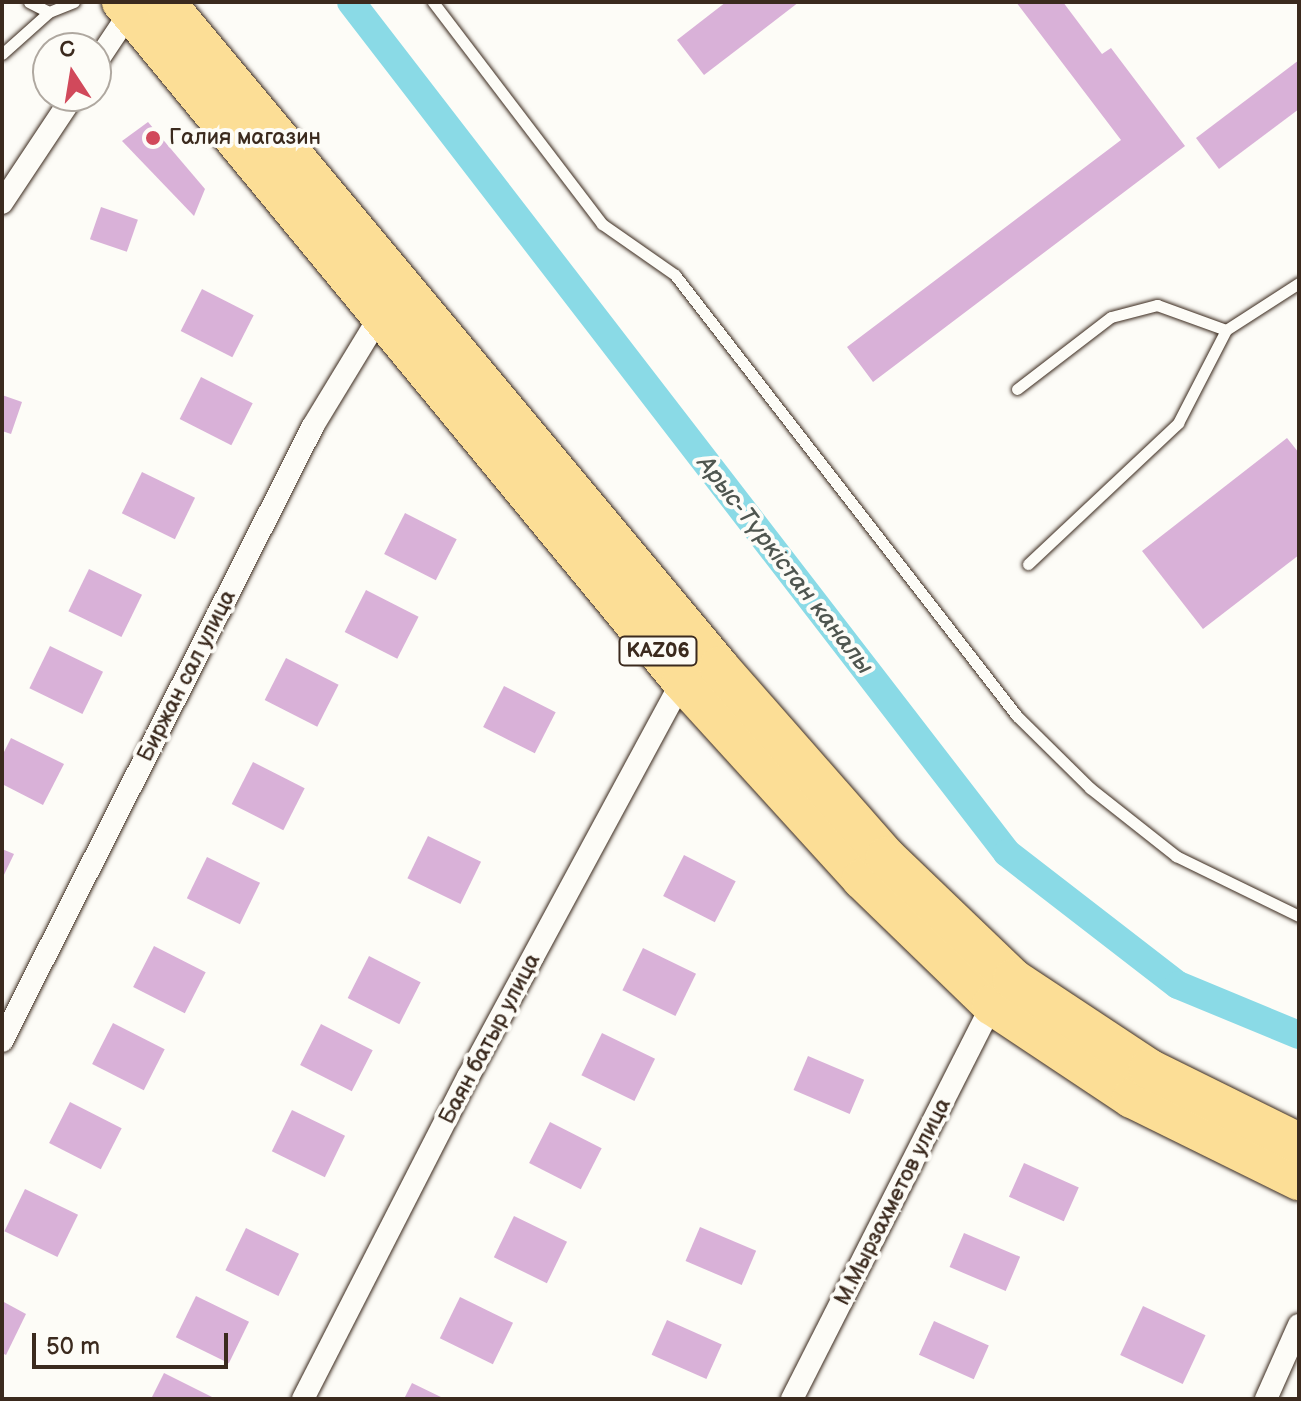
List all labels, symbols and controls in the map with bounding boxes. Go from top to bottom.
north arrow [32,32,112,112]
text: С [57,35,78,65]
place label: Галия магазин [169,125,321,151]
marker: Галия магазин [144,129,162,147]
water label: Арыс-Түркістан каналы [691,450,879,680]
street label: Биржан сал улица [132,586,242,766]
road number: KАZ06 [618,635,698,667]
street label: Баян батыр улица [434,949,546,1129]
street label: М.Мырзахметов улица [829,1094,957,1310]
scale bar [36,1317,232,1367]
text: 50 m [46,1332,100,1361]

